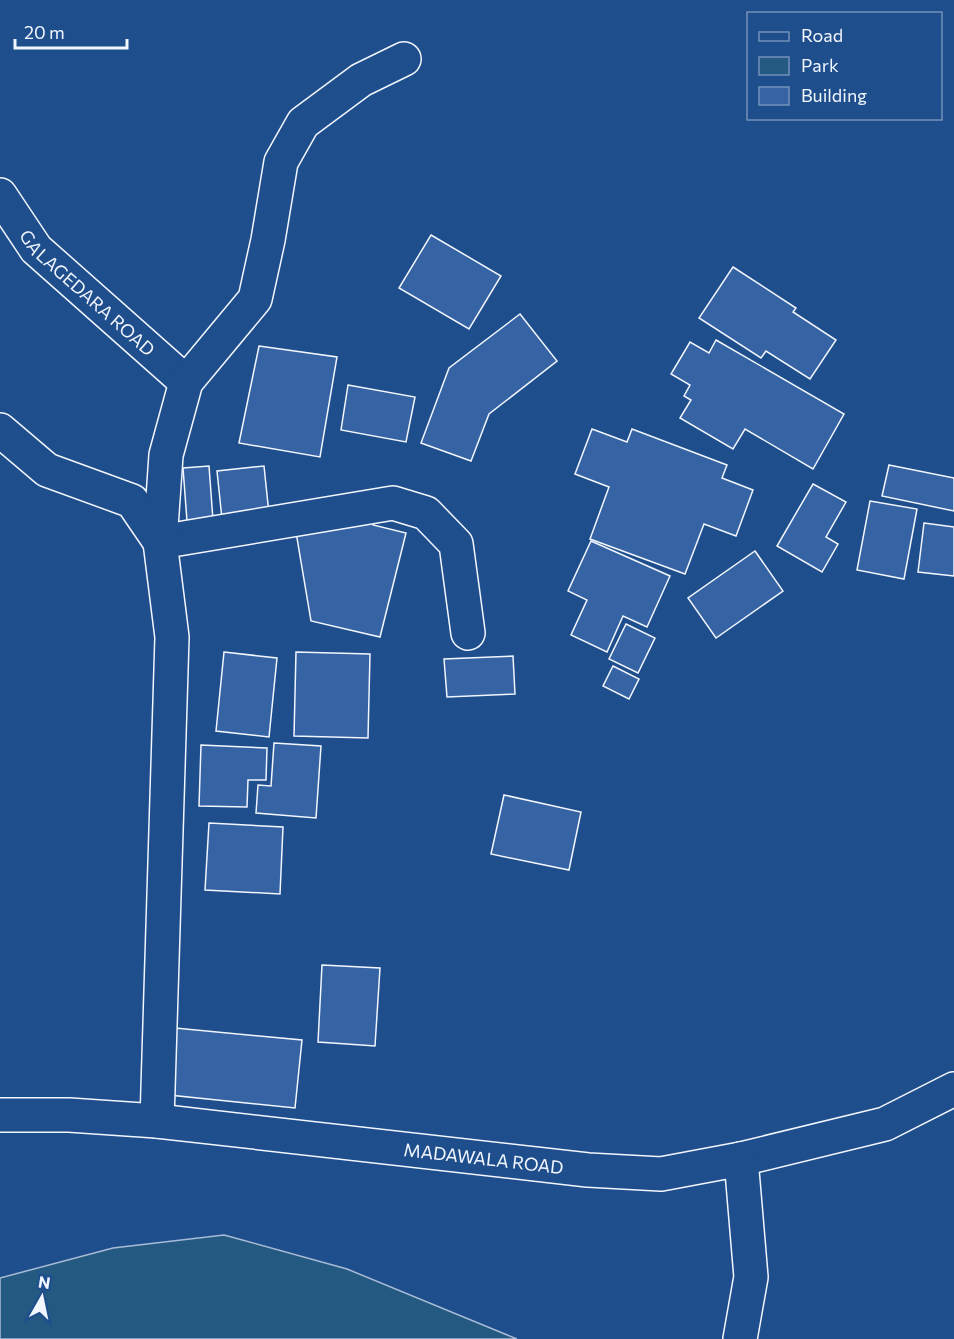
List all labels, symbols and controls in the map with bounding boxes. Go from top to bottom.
scale bar [15,12,128,50]
legend [747,12,942,120]
text: 20 m [24,21,65,43]
text: Road [801,24,843,46]
text: Park [801,54,839,76]
text: Building [801,84,867,106]
street label: GALAGEDARA ROAD [15,225,160,360]
street label: MADAWALA ROAD [403,1138,565,1178]
north arrow [12,1267,72,1327]
text: N [37,1271,52,1292]

